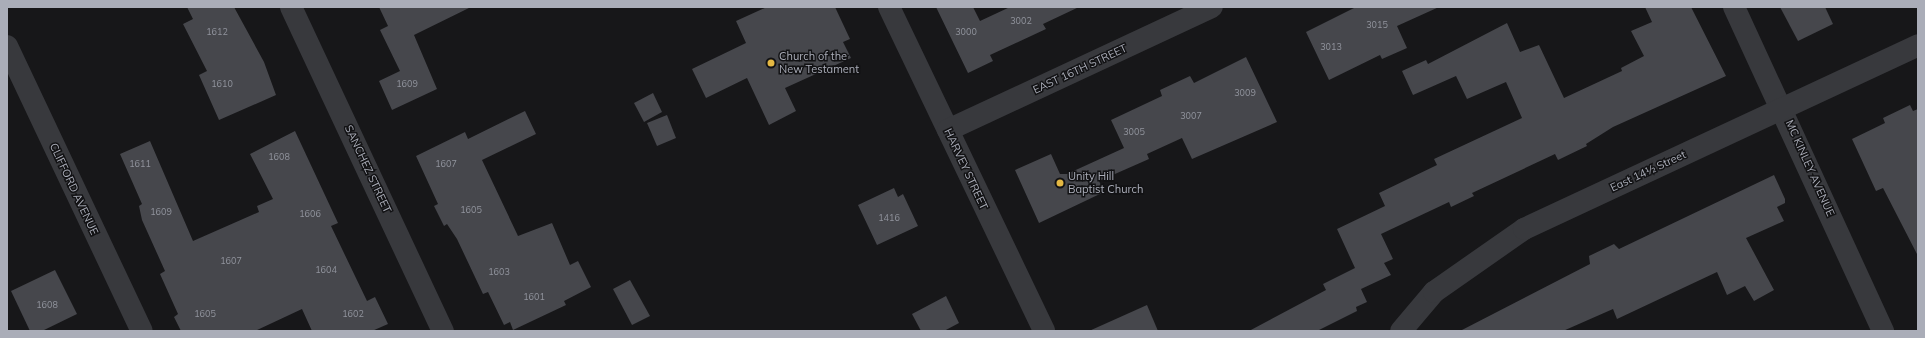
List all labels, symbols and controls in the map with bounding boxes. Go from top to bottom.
house number: 3002 [1010,16,1032,26]
house number: 3015 [1366,20,1388,30]
house number: 1612 [206,27,228,37]
house number: 3000 [955,27,977,37]
street label: EAST 16TH STREET [1031,41,1129,97]
house number: 3013 [1320,42,1342,52]
place label: Church of the New Testament [779,50,859,76]
marker: Church of the New Testament [766,58,776,68]
house number: 1610 [211,79,233,89]
house number: 1609 [396,79,418,89]
house number: 3009 [1234,88,1256,98]
house number: 3007 [1180,111,1202,121]
street label: MC KINLEY AVENUE [1783,118,1837,218]
street label: SANCHEZ STREET [342,123,394,215]
street label: HARVEY STREET [941,126,991,212]
house number: 3005 [1123,127,1145,137]
street label: CLIFFORD AVENUE [47,141,101,237]
street label: East 14½ Street [1608,148,1688,194]
house number: 1608 [268,152,290,162]
house number: 1611 [129,159,151,169]
house number: 1607 [435,159,457,169]
place label: Unity Hill Baptist Church [1068,170,1143,196]
marker: Unity Hill Baptist Church [1055,178,1065,188]
house number: 1605 [460,205,482,215]
house number: 1609 [150,207,172,217]
house number: 1606 [299,209,321,219]
house number: 1416 [878,213,900,223]
house number: 1607 [220,256,242,266]
house number: 1604 [315,265,337,275]
house number: 1603 [488,267,510,277]
house number: 1601 [523,292,545,302]
house number: 1608 [36,300,58,310]
house number: 1605 [194,309,216,319]
house number: 1602 [342,309,364,319]

